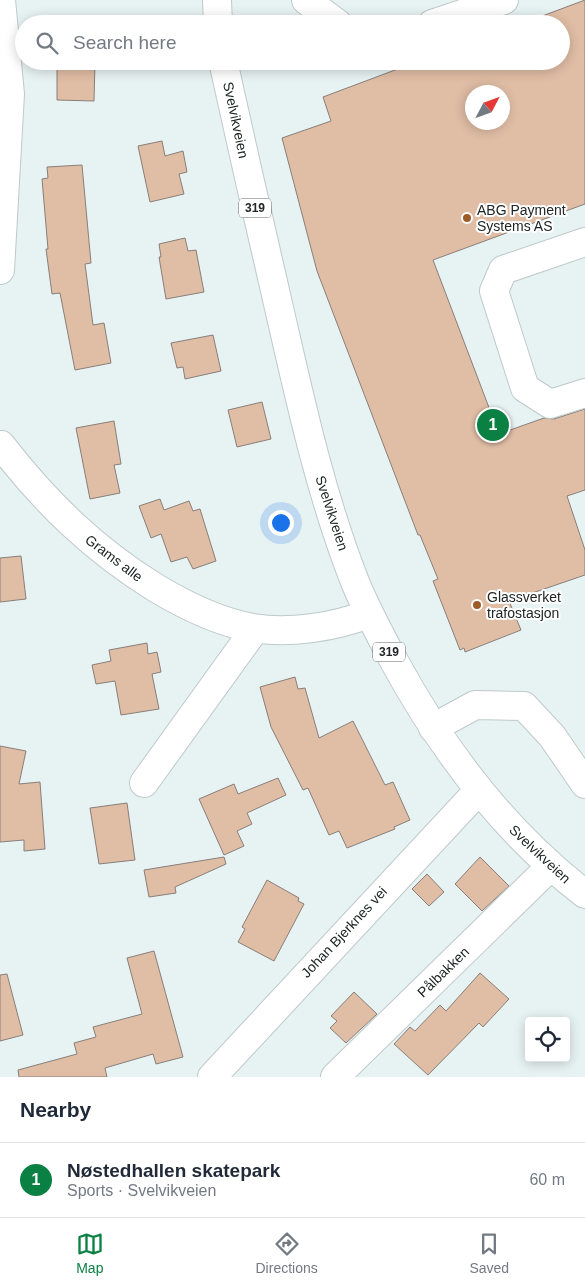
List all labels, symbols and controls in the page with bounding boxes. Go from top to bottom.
search box [15,15,570,70]
icon: search [33,29,61,57]
text: Search here [73,32,177,53]
street label: Svelvikveien [220,80,252,160]
north arrow [465,85,510,130]
road number: 319 [239,198,271,218]
place label: ABG Payment Systems AS [477,202,566,234]
marker: ABG Payment Systems AS [461,212,473,224]
pin: 1 [477,406,509,444]
street label: Svelvikveien [312,474,352,552]
your location [268,510,294,536]
street label: Grams alle [82,531,146,585]
place label: Glassverket trafostasjon [487,589,561,621]
marker: Glassverket trafostasjon [471,599,483,611]
road number: 319 [373,642,405,662]
street label: Svelvikveien [506,822,574,886]
street label: Johan Bjerknes vei [298,883,390,981]
street label: Pålbakken [414,944,472,1000]
map controls [525,1017,570,1062]
button: locate [525,1017,570,1062]
text: Nearby [20,1098,91,1121]
text: Nøstedhallen skatepark [67,1160,280,1181]
text: 1 [32,1171,40,1188]
text: 60 m [529,1171,565,1188]
text: Sports · Svelvikveien [67,1182,216,1199]
tab: Map [76,1230,104,1276]
tab: Directions [256,1230,318,1276]
tab: Saved [469,1230,509,1276]

